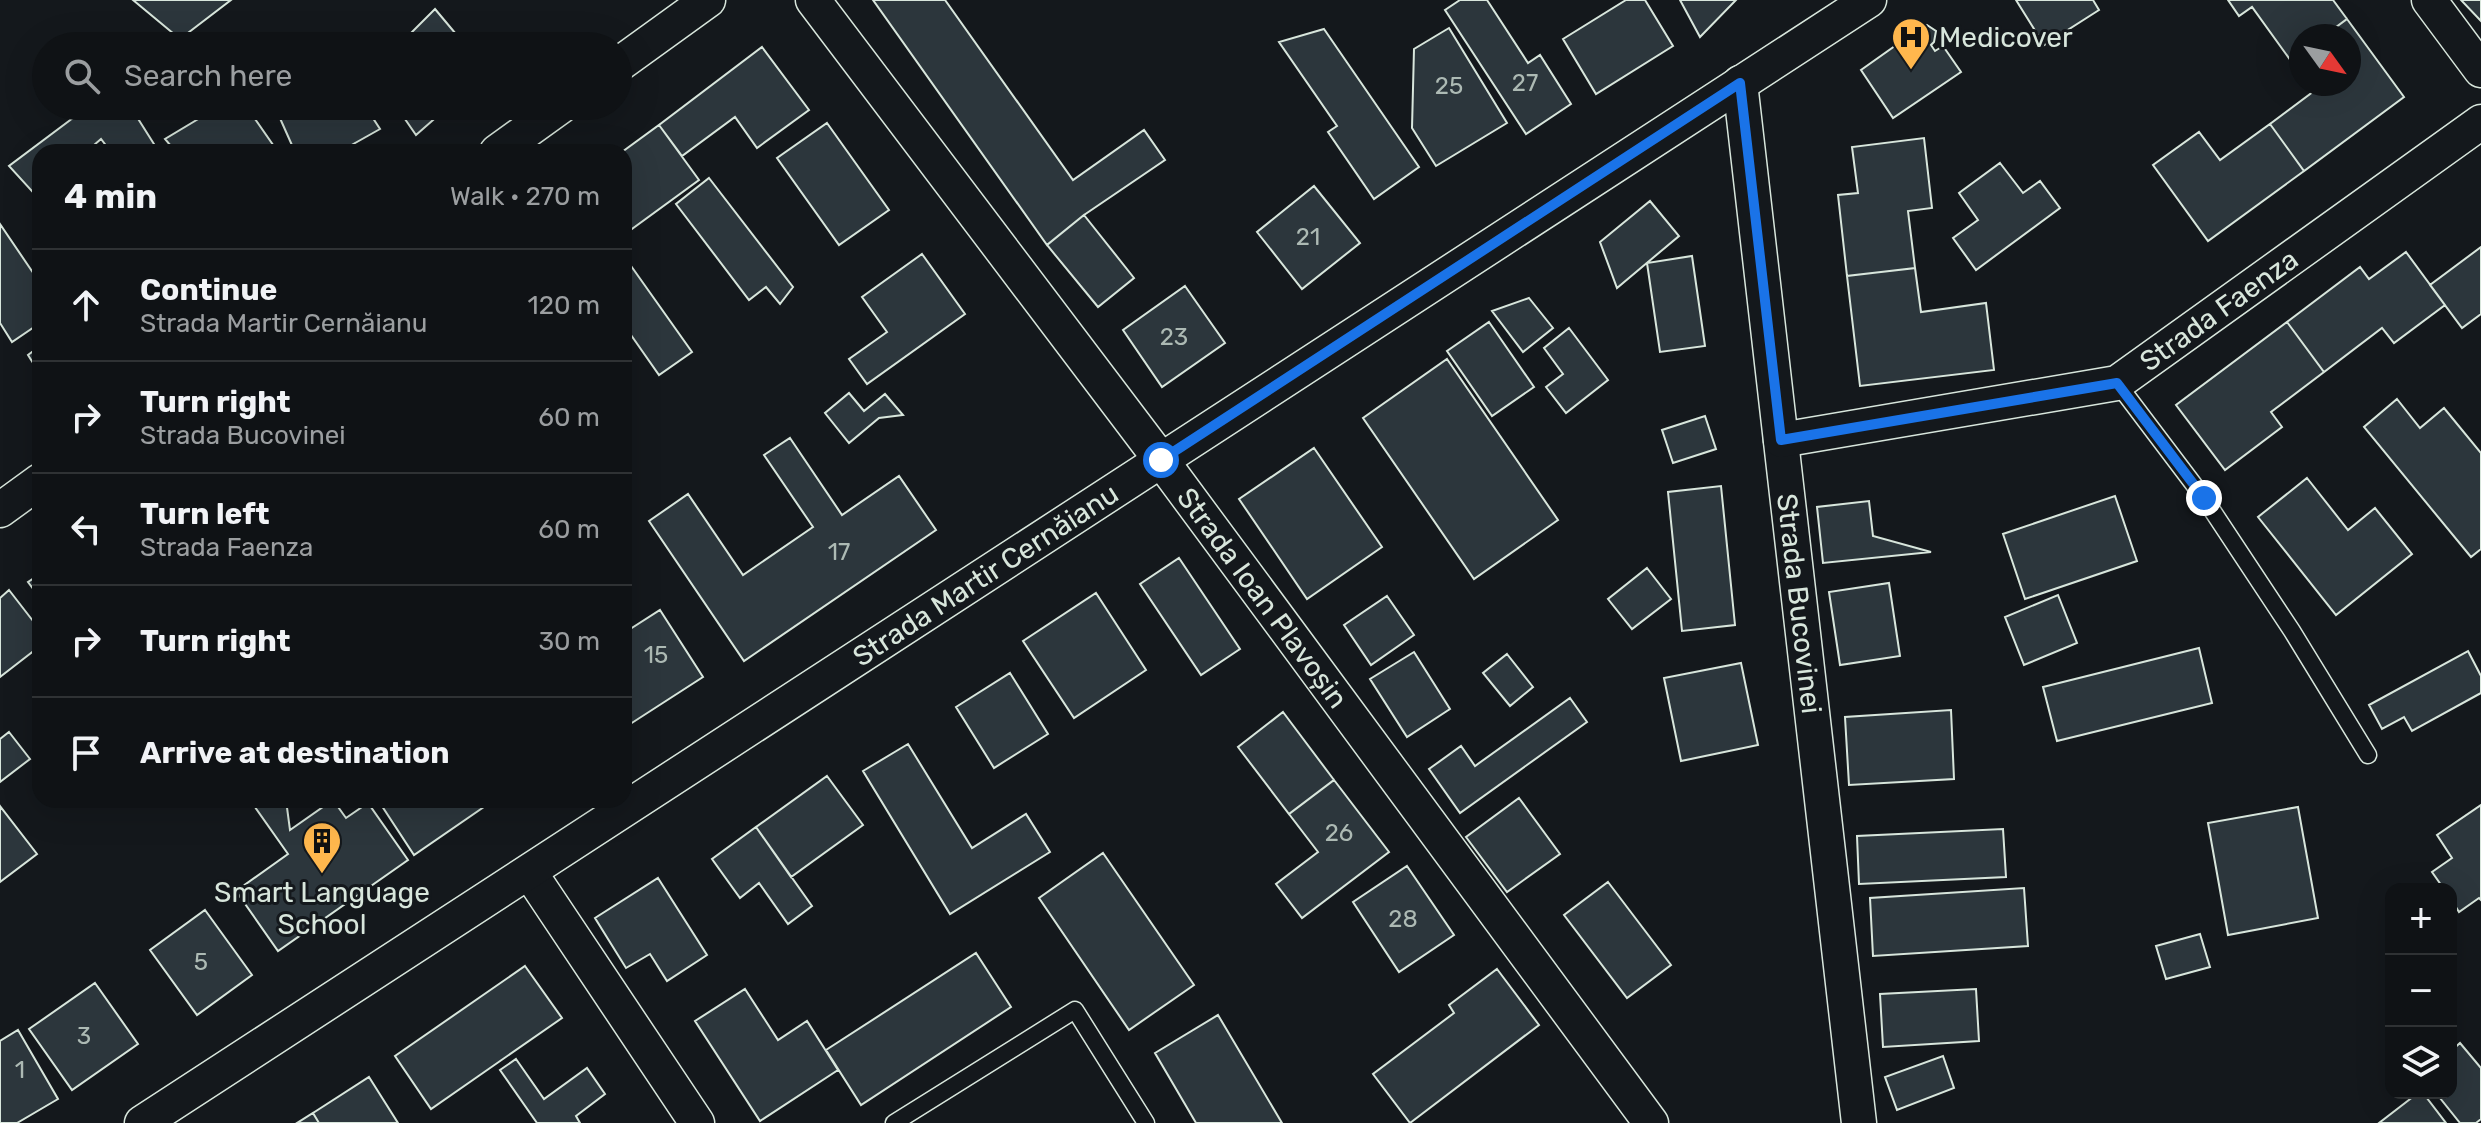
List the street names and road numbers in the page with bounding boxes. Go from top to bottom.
street label: Strada Faenza [2134,243,2305,378]
street label: Strada Martir Cernăianu [847,477,1124,673]
street label: Strada Ioan Plavoșin [1170,481,1354,715]
street label: Strada Bucovinei [1770,492,1828,716]

